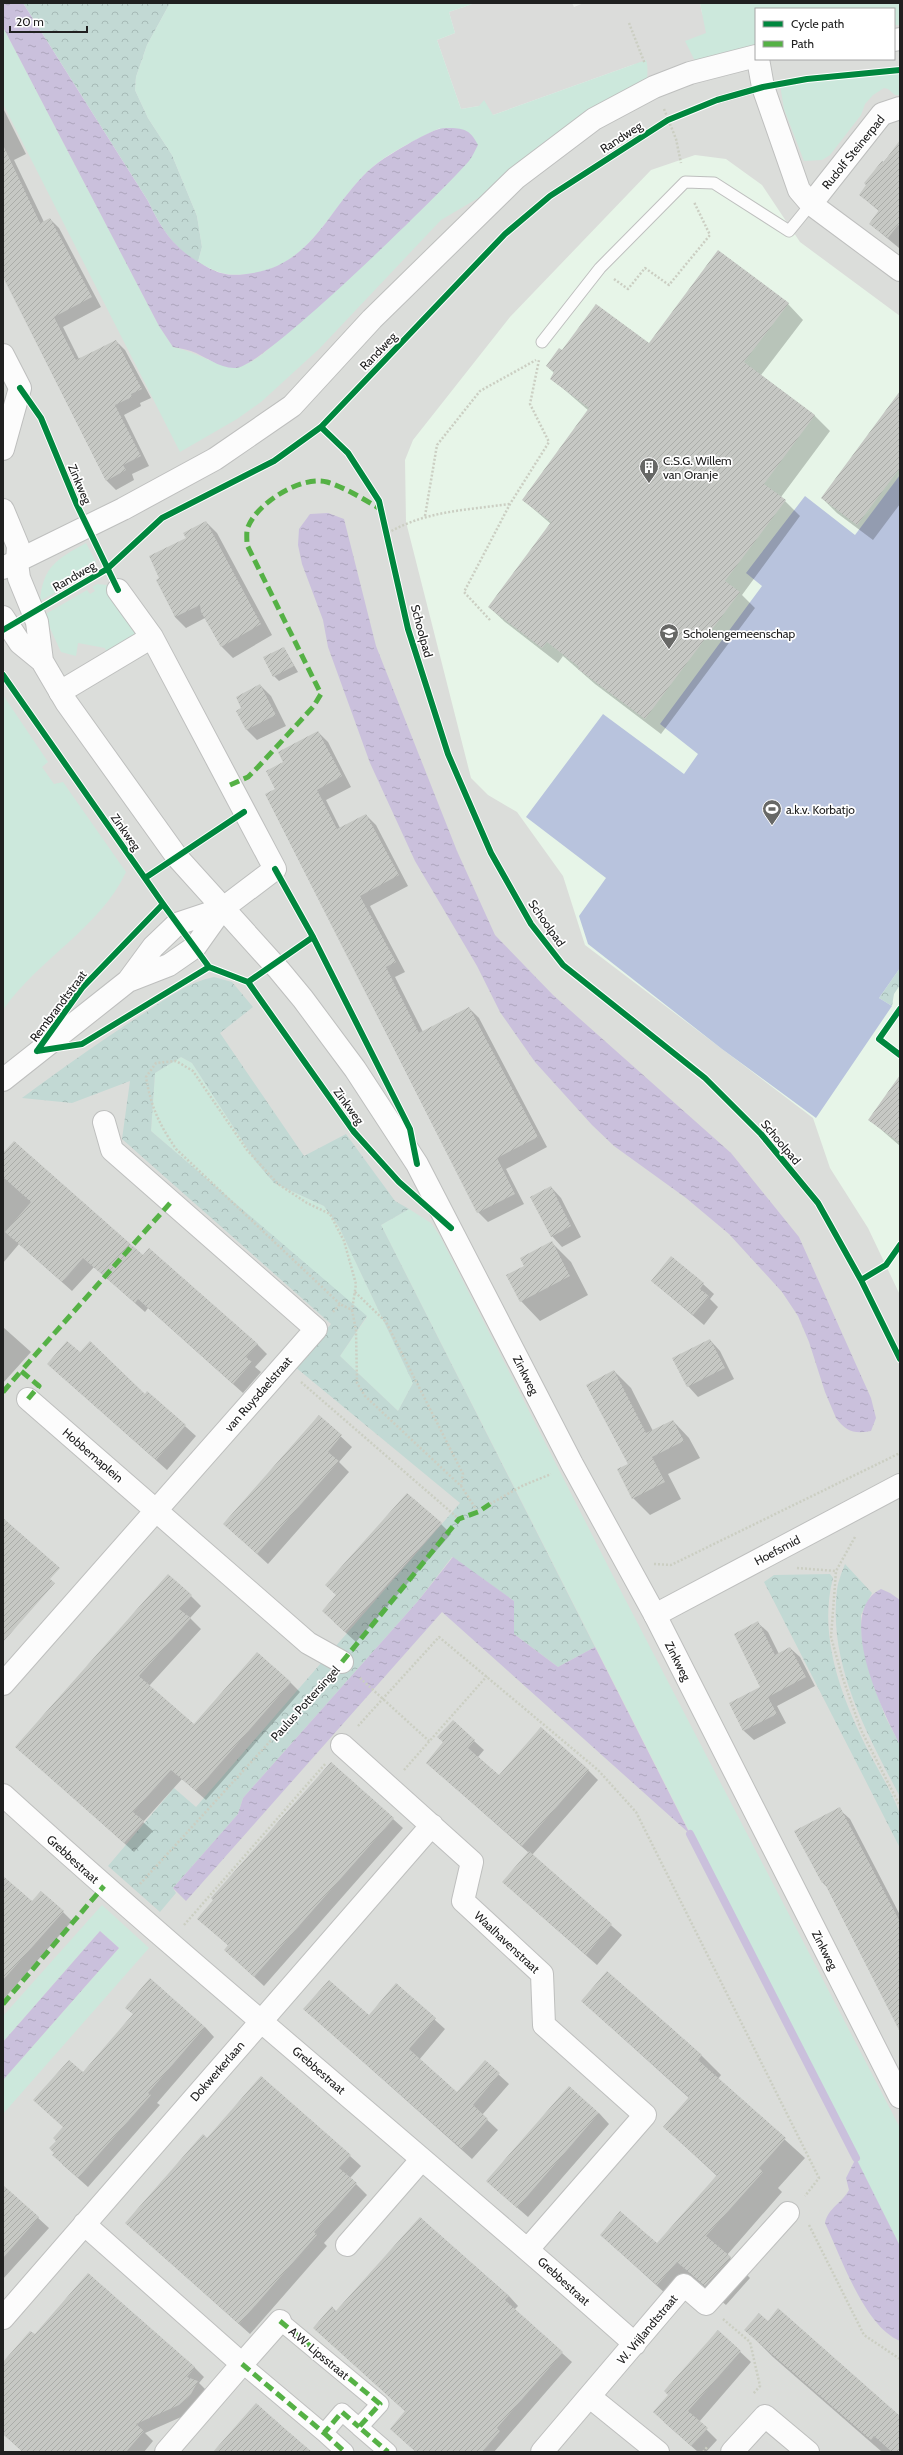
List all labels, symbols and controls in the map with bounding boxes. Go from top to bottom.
scale bar [10,8,87,34]
legend [755,8,895,60]
text: 20 m [16,14,44,29]
text: Cycle path [791,16,844,31]
text: Path [791,36,814,51]
street label: Rudolf Steinerpad [818,112,888,192]
street label: Randweg [597,117,646,156]
street label: Randweg [356,328,400,373]
place label: C.S.G. Willem van Oranje [663,453,732,482]
building icon: C.S.G. Willem van Oranje [638,456,660,484]
street label: Zinkweg [65,462,95,507]
street label: Randweg [50,557,99,594]
street label: Schoolpad [408,603,436,659]
school or university icon: Scholengemeenschap [658,622,680,650]
place label: Scholengemeenschap [683,626,796,641]
sports icon: a.k.v. Korbatjo [761,798,783,826]
place label: a.k.v. Korbatjo [786,802,855,817]
street label: Zinkweg [108,811,145,854]
street label: Schoolpad [525,897,569,949]
street label: Rembrandtstraat [26,967,90,1045]
street label: Zinkweg [331,1085,368,1128]
street label: Schoolpad [758,1116,804,1168]
street label: van Ruysdaelstraat [221,1353,295,1435]
street label: Zinkweg [510,1353,543,1398]
street label: Hobbemaplein [60,1425,127,1486]
street label: Hoefsmid [752,1532,802,1568]
street label: Zinkweg [662,1639,695,1684]
street label: Paulus Pottersingel [267,1662,343,1744]
street label: Grebbestraat [44,1832,102,1886]
street label: Waalhavenstraat [471,1908,543,1976]
street label: Zinkweg [809,1928,842,1973]
street label: Dokwerkerlaan [187,2037,248,2104]
street label: Grebbestraat [289,2043,349,2097]
street label: Grebbestraat [535,2254,593,2308]
street label: W. Vrijlandtstraat [614,2291,680,2367]
street label: A.W. Lipsstraat [286,2323,352,2383]

